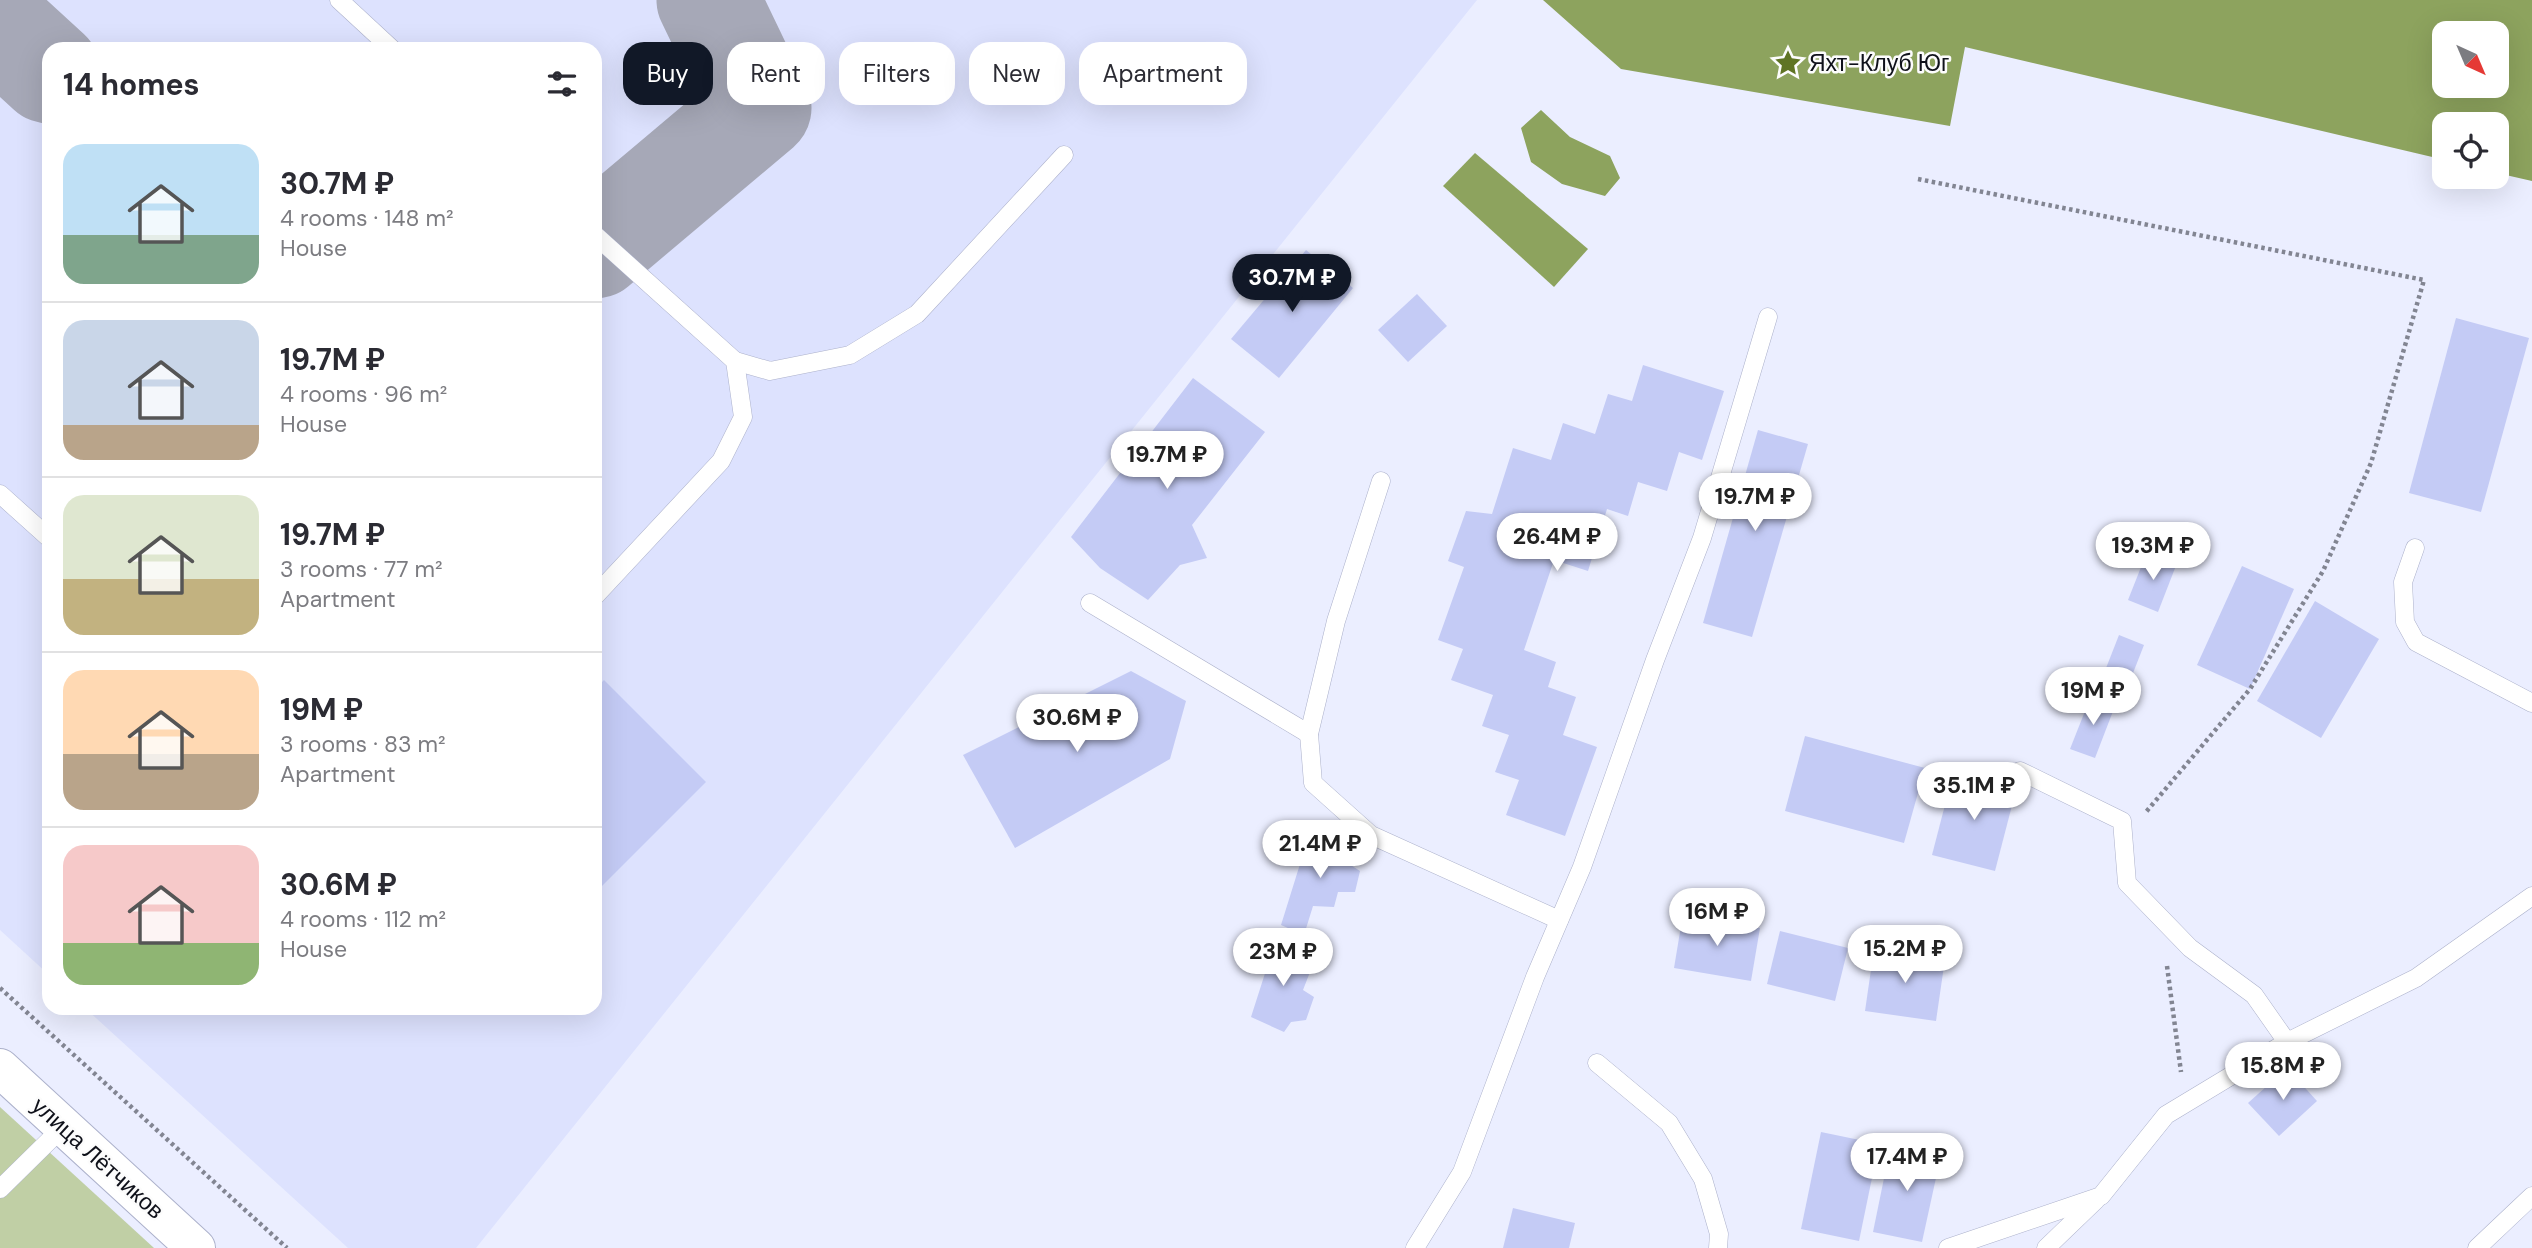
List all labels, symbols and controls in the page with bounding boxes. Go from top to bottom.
north arrow [2432,21,2510,98]
map controls [2432,21,2509,189]
chip: Buy [623,42,713,105]
chip: Rent [727,42,825,105]
chip: Filters [839,42,955,105]
chip: New [969,42,1065,105]
chip: Apartment [1079,42,1247,105]
place icon: Яхт-Клуб Юг [1773,48,1803,78]
place label: Яхт-Клуб Юг [1809,48,1949,78]
text: 14 homes [63,65,200,104]
icon: filters [543,65,581,103]
button: locate [2432,112,2509,189]
text: 30.7M ₽ [280,164,394,203]
icon: home [119,172,203,256]
text: 4 rooms · 148 m² [280,203,454,233]
text: House [280,233,347,263]
pin: 30.7M ₽ [1227,254,1357,314]
text: 30.7M ₽ [1248,262,1336,292]
text: 19.7M ₽ [280,340,385,379]
icon: home [119,348,203,432]
text: 4 rooms · 96 m² [280,379,447,409]
text: House [280,409,347,439]
pin: 19.7M ₽ [1102,432,1232,491]
text: 19.7M ₽ [1127,439,1207,469]
pin: 19.7M ₽ [1690,474,1820,533]
text: 19.7M ₽ [1715,481,1795,511]
pin: 26.4M ₽ [1492,514,1622,573]
text: 19.7M ₽ [280,515,385,554]
text: 26.4M ₽ [1513,521,1601,551]
pin: 19.3M ₽ [2088,522,2218,582]
icon: home [119,523,203,607]
text: 19.3M ₽ [2112,530,2194,560]
text: 3 rooms · 77 m² [280,554,443,584]
text: Apartment [280,584,395,614]
pin: 19M ₽ [2044,668,2142,727]
text: 19M ₽ [2061,675,2125,705]
text: 19M ₽ [280,690,363,729]
pin: 30.6M ₽ [1012,694,1142,754]
icon: home [119,698,203,782]
text: 30.6M ₽ [1032,702,1122,732]
text: 3 rooms · 83 m² [280,729,446,759]
text: Apartment [280,759,395,789]
pin: 35.1M ₽ [1909,762,2039,822]
text: 35.1M ₽ [1933,770,2015,800]
pin: 21.4M ₽ [1255,820,1385,880]
text: 21.4M ₽ [1278,828,1362,858]
text: 30.6M ₽ [280,865,397,904]
icon: home [119,873,203,957]
pin: 16M ₽ [1668,888,1766,948]
text: 16M ₽ [1685,896,1749,926]
text: 4 rooms · 112 m² [280,904,446,934]
pin: 15.2M ₽ [1840,926,1970,985]
pin: 23M ₽ [1234,928,1332,988]
text: 15.2M ₽ [1864,933,1946,963]
text: House [280,934,347,964]
text: 23M ₽ [1249,936,1317,966]
pin: 15.8M ₽ [2218,1042,2348,1102]
text: 15.8M ₽ [2241,1050,2325,1080]
street label: улица Лётчиков [26,1091,170,1225]
pin: 17.4M ₽ [1842,1134,1972,1193]
text: 17.4M ₽ [1867,1141,1947,1171]

